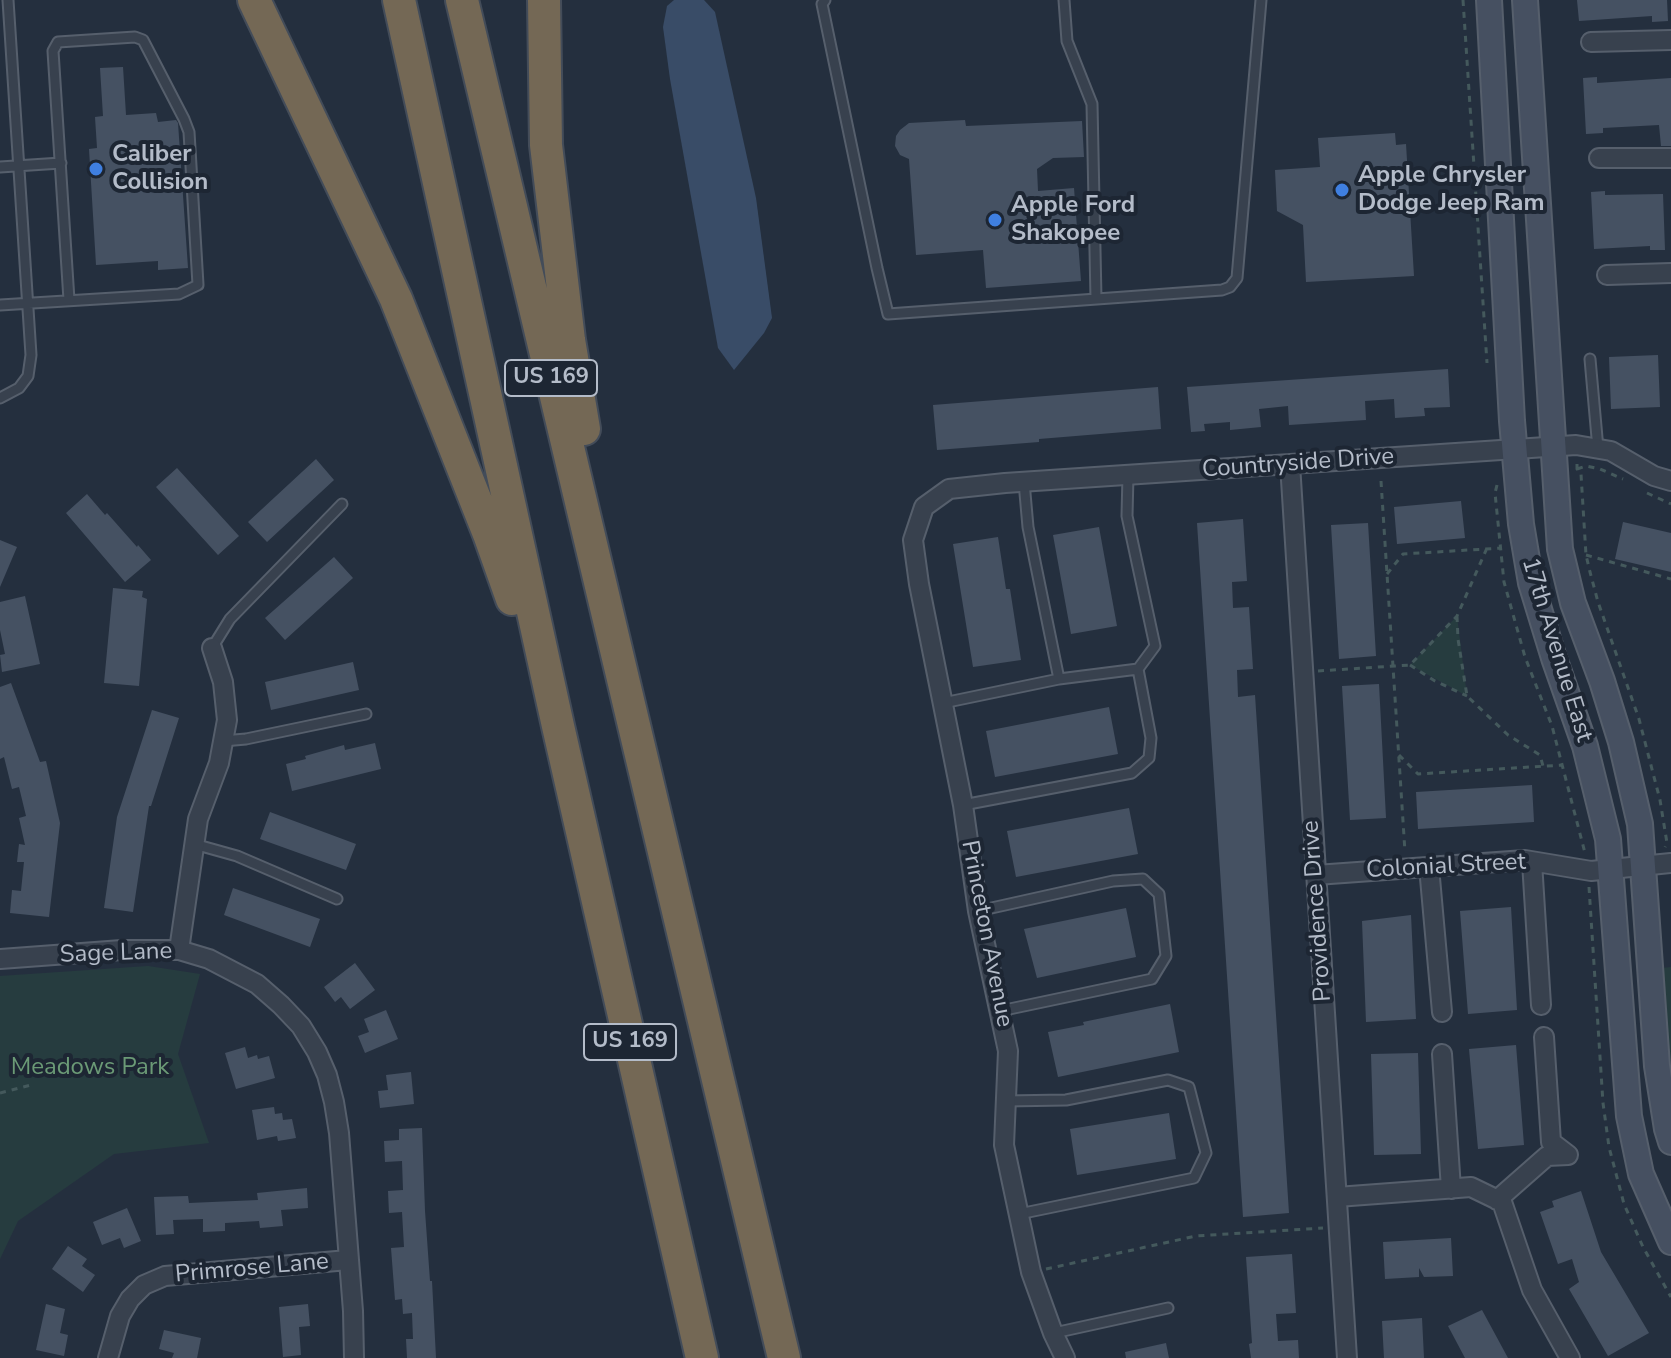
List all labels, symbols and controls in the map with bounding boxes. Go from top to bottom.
place label: Caliber Collision [112,141,208,197]
marker: Caliber Collision [87,160,105,178]
place label: Apple Chrysler Dodge Jeep Ram [1358,162,1544,218]
marker: Apple Chrysler Dodge Jeep Ram [1333,181,1351,199]
place label: Apple Ford Shakopee [1011,192,1135,248]
marker: Apple Ford Shakopee [986,211,1004,229]
road number: US 169 [505,360,597,396]
street label: Countryside Drive [1201,443,1395,485]
street label: 17th Avenue East [1514,554,1598,746]
street label: Providence Drive [1297,819,1339,1003]
street label: Princeton Avenue [954,838,1018,1030]
street label: Colonial Street [1366,848,1526,886]
street label: Sage Lane [59,938,173,970]
road number: US 169 [584,1024,676,1060]
park label: Meadows Park [11,1054,169,1082]
street label: Primrose Lane [174,1248,330,1290]

